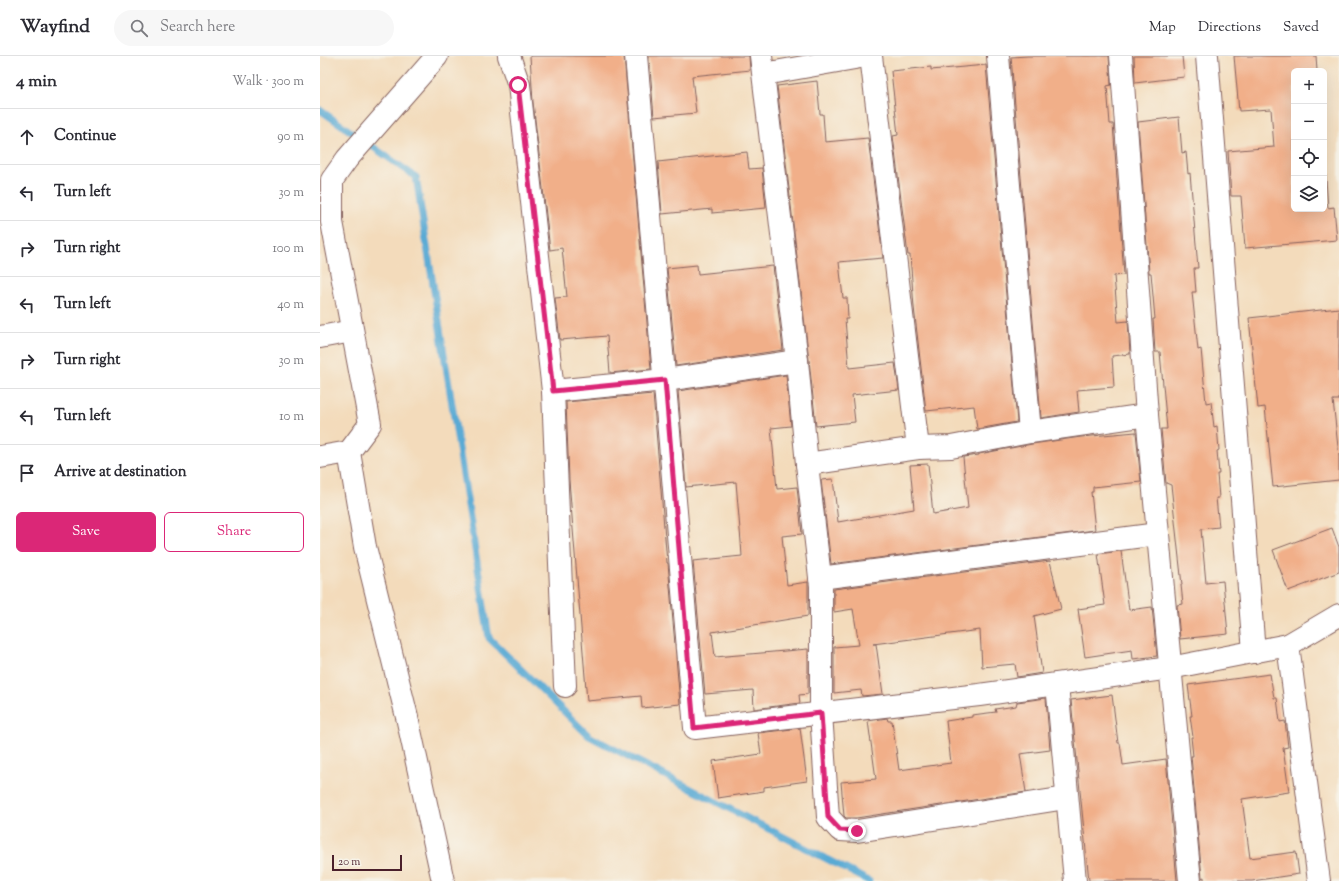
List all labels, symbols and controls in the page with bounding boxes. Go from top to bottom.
search box [114,10,394,46]
text: Wayfind [20,14,90,41]
icon: search [128,17,150,39]
text: Search here [160,17,235,38]
text: Map [1149,18,1176,38]
text: Directions [1198,18,1261,38]
text: Saved [1283,18,1319,38]
map controls [1291,68,1327,212]
button: + [1291,68,1327,104]
text: 4 min [16,70,57,94]
text: Walk · 300 m [232,73,304,91]
route start [509,76,527,94]
button: − [1291,104,1327,140]
icon: ahead [16,126,38,148]
text: Continue [54,126,116,147]
text: 90 m [277,128,304,146]
button: locate [1291,140,1327,176]
button: layers [1291,176,1327,212]
icon: left [16,182,38,204]
text: Turn left [54,182,111,203]
text: 30 m [278,184,304,202]
icon: right [16,238,38,260]
text: Turn right [54,238,120,259]
text: 100 m [272,240,304,258]
icon: left [16,294,38,316]
text: Turn left [54,294,111,315]
text: 40 m [277,296,304,314]
icon: right [16,350,38,372]
text: Turn right [54,350,120,371]
text: 30 m [278,352,304,370]
icon: left [16,406,38,428]
text: Turn left [54,406,111,427]
text: 10 m [279,408,304,426]
icon: arrive [16,462,38,484]
text: Arrive at destination [54,462,187,483]
button: Save [16,512,156,552]
button: Share [164,512,304,552]
route end [848,822,866,840]
scale bar [332,853,402,872]
text: 20 m [338,854,360,870]

